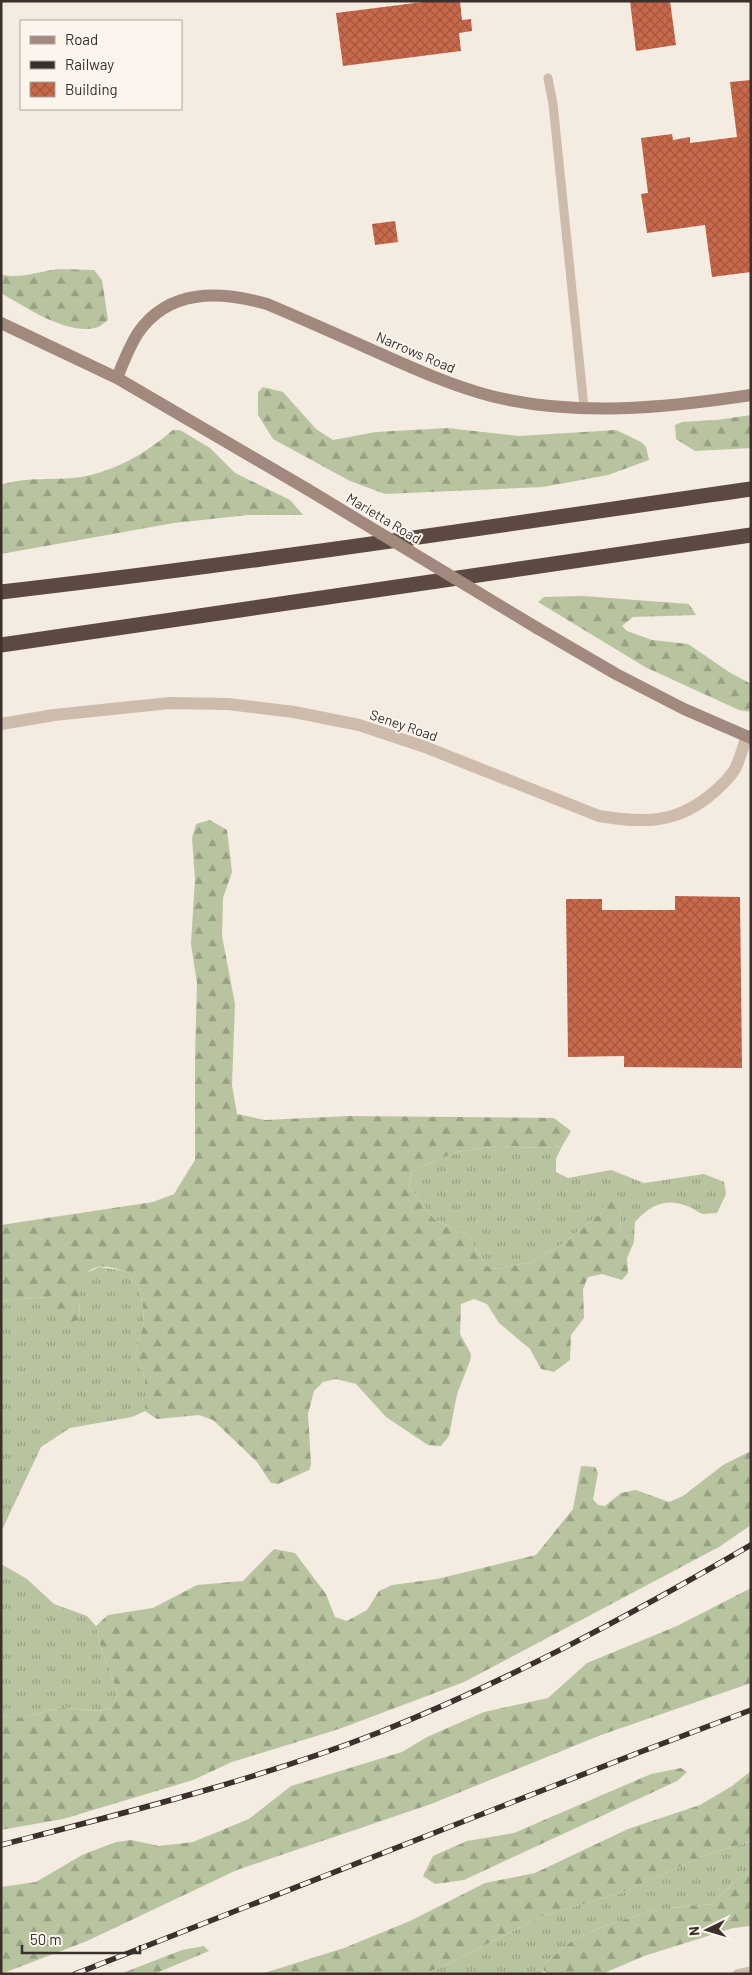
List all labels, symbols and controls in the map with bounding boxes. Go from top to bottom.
legend [20,20,182,110]
text: Road [65,30,98,48]
text: Railway [65,55,114,73]
text: Building [65,80,118,98]
street label: Narrows Road [374,328,458,376]
street label: Marietta Road [343,489,425,547]
street label: Seney Road [368,705,440,745]
north arrow [682,1905,732,1955]
scale bar [22,1922,140,1954]
text: N [685,1926,702,1937]
text: 50 m [30,1930,62,1948]

